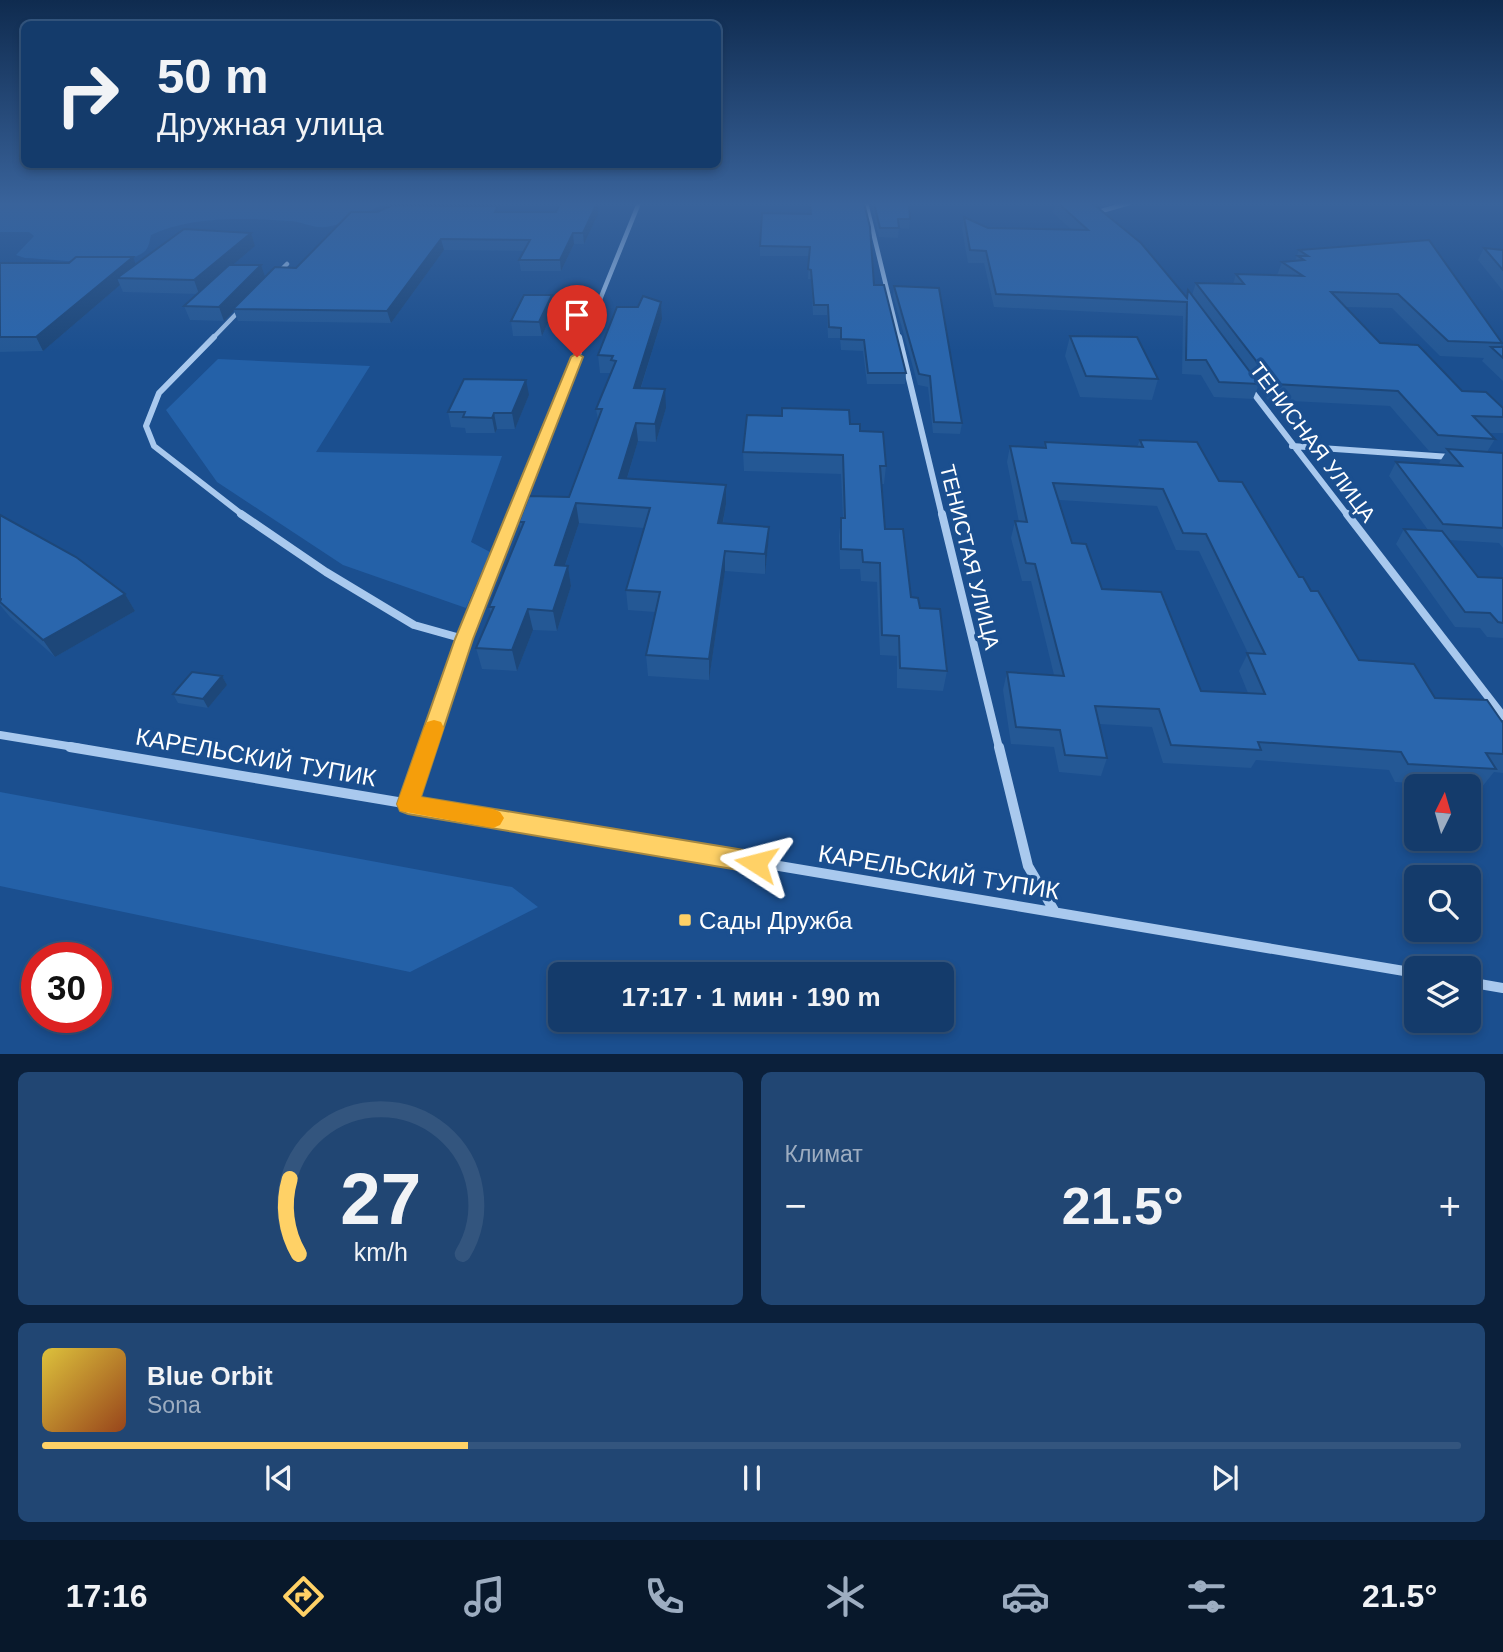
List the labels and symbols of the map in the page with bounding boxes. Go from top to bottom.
pin [547,285,607,357]
street label: ТЕНИСНАЯ УЛИЦА [1246,358,1380,526]
street label: ТЕНИСТАЯ УЛИЦА [936,462,1004,652]
street label: КАРЕЛЬСКИЙ ТУПИК [134,723,378,791]
north arrow [1404,774,1480,850]
position arrow [719,826,793,900]
street label: КАРЕЛЬСКИЙ ТУПИК [816,840,1062,904]
place label: Сады Дружба [699,907,853,934]
marker: Сады Дружба [677,912,693,928]
speed limit sign: 30 [21,942,112,1033]

